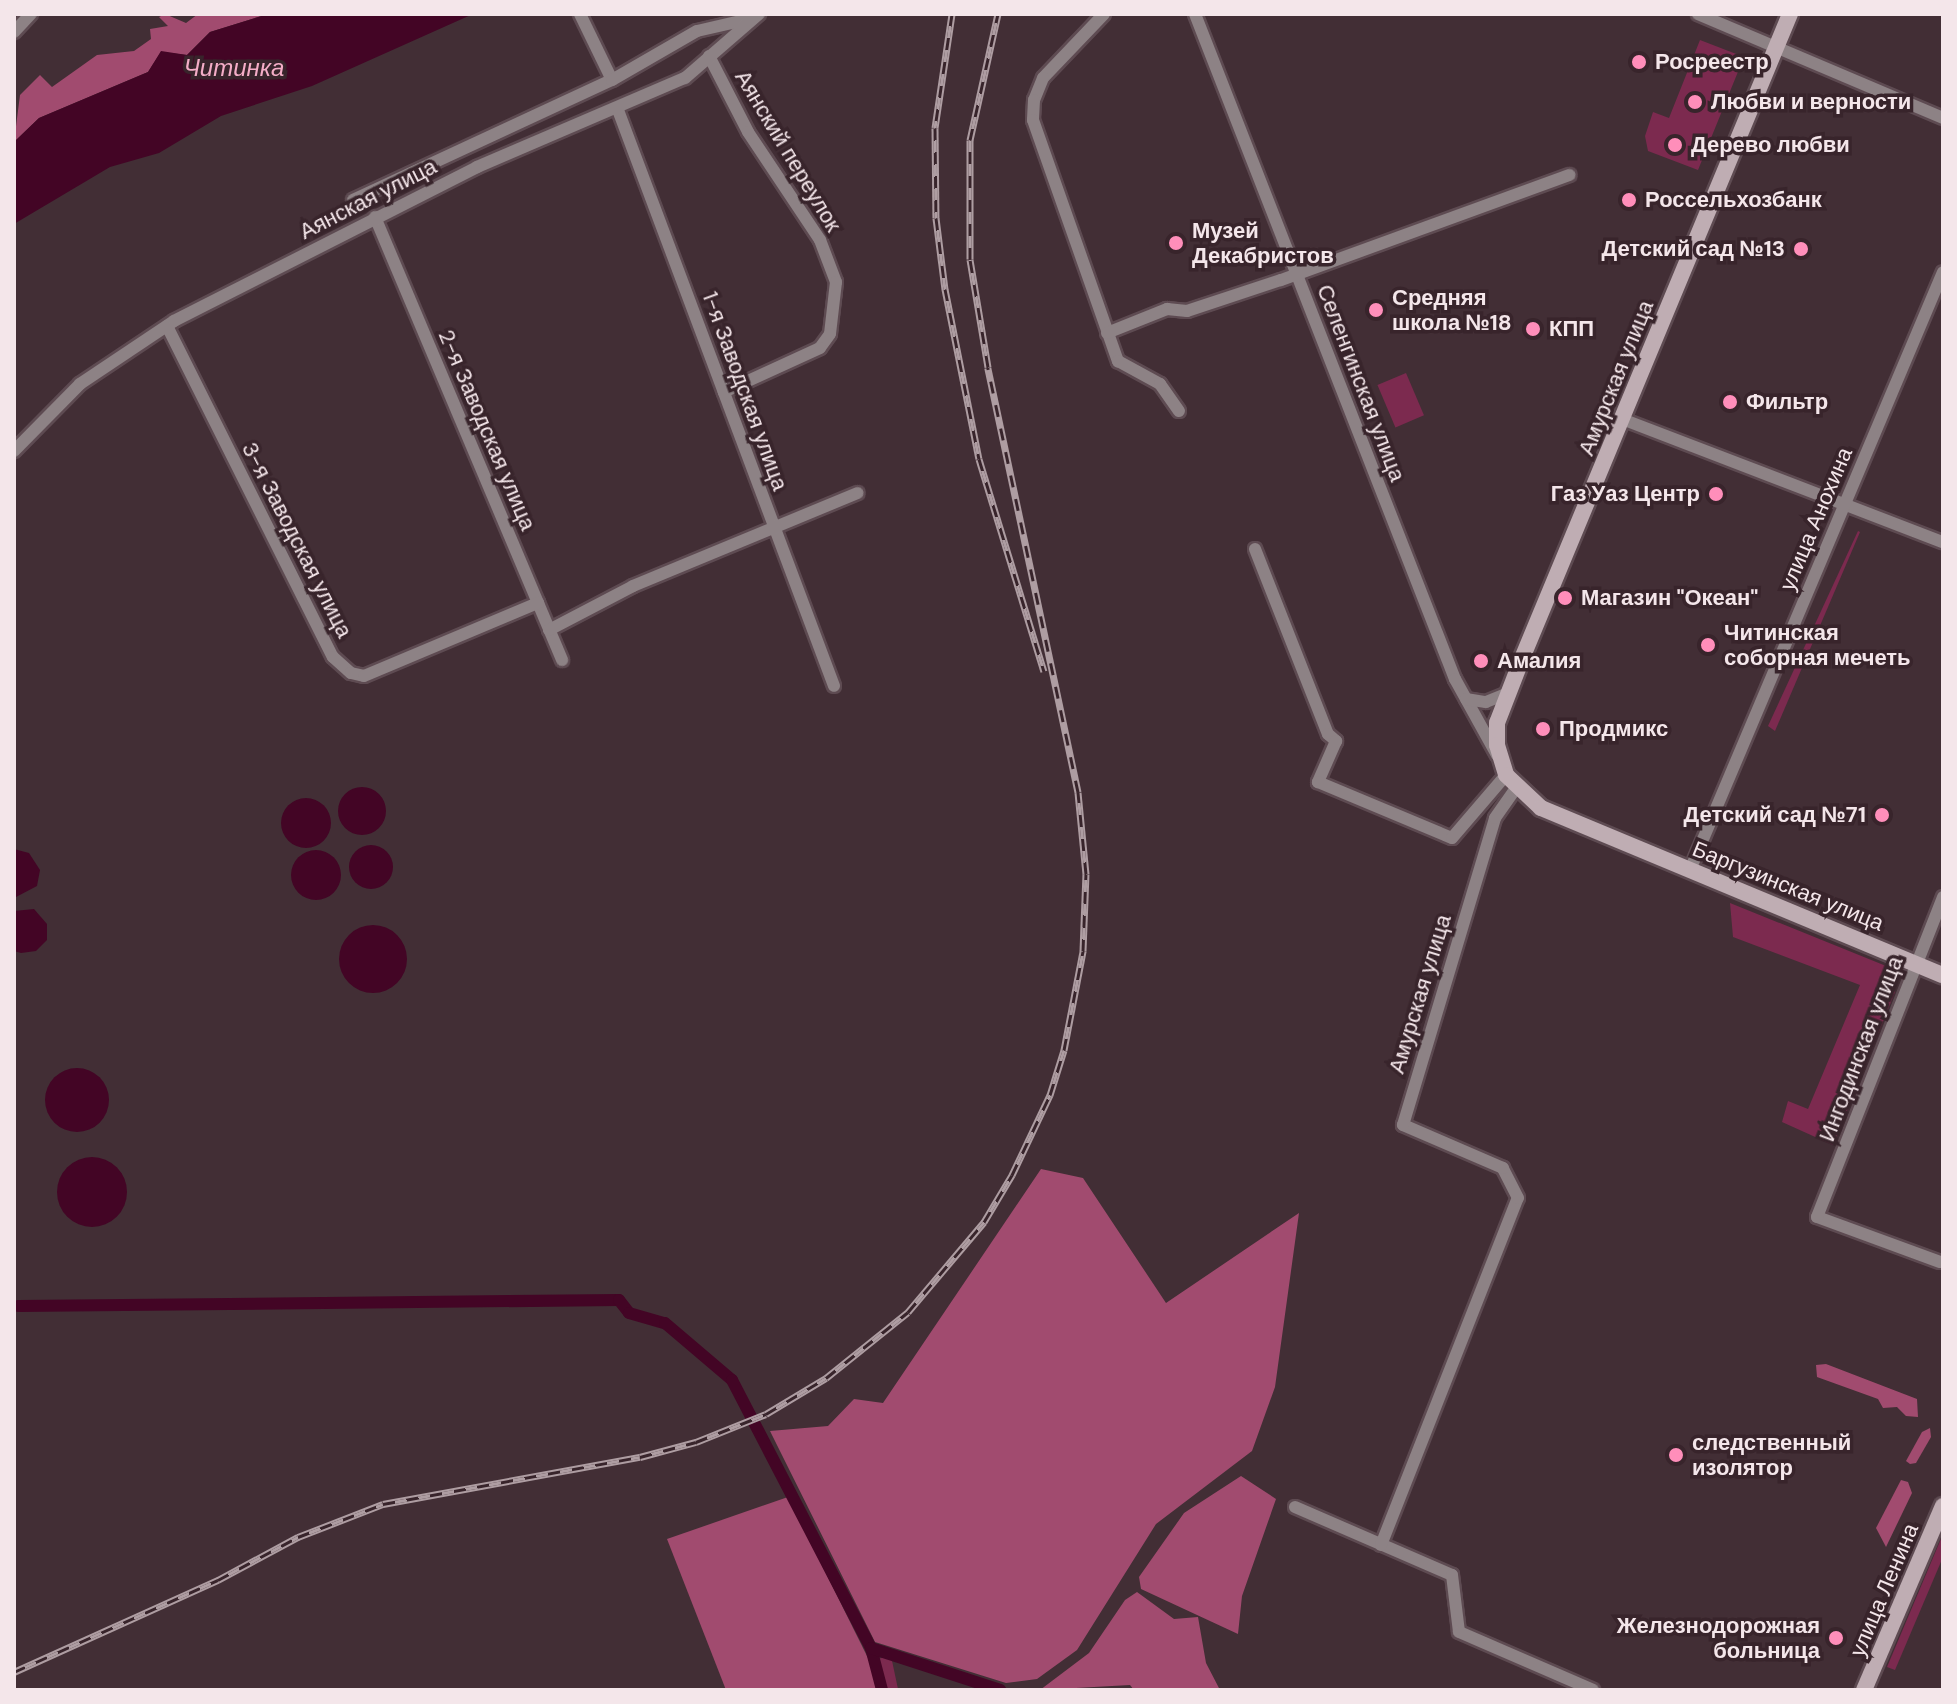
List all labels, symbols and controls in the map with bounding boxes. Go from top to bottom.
place label: Росреестр [1655,49,1769,75]
marker: Росреестр [1630,53,1648,71]
water label: Читинка [184,54,284,82]
street label: Аянский переулок [729,66,847,236]
place label: Любви и верности [1711,89,1911,115]
marker: Любви и верности [1686,93,1704,111]
place label: Дерево любви [1691,132,1850,158]
marker: Дерево любви [1666,136,1684,154]
street label: Аянская улица [295,153,441,245]
place label: Россельхозбанк [1645,187,1822,213]
marker: Россельхозбанк [1620,191,1638,209]
place label: Музей Декабристов [1192,217,1334,268]
marker: Музей Декабристов [1167,234,1185,252]
place label: Детский сад №13 [1601,236,1785,262]
marker: Детский сад №13 [1792,240,1810,258]
street label: Селенгинская улица [1311,281,1411,485]
place label: Средняя школа №18 [1392,284,1512,336]
street label: 1-я Заводская улица [697,288,793,494]
street label: Амурская улица [1573,297,1659,459]
marker: Средняя школа №18 [1367,301,1385,319]
place label: КПП [1549,316,1594,342]
marker: КПП [1524,320,1542,338]
street label: 2-я Заводская улица [433,326,541,534]
place label: Фильтр [1746,389,1828,415]
marker: Фильтр [1721,393,1739,411]
street label: 3-я Заводская улица [236,438,358,642]
street label: улица Анохина [1774,444,1858,594]
place label: Газ Уаз Центр [1551,481,1700,507]
marker: Газ Уаз Центр [1707,485,1725,503]
place label: Магазин "Океан" [1581,585,1758,611]
marker: Магазин "Океан" [1556,589,1574,607]
place label: Читинская соборная мечеть [1724,619,1911,670]
marker: Читинская соборная мечеть [1699,636,1717,654]
place label: Амалия [1497,648,1581,674]
marker: Амалия [1472,652,1490,670]
place label: Продмикс [1559,716,1668,742]
marker: Продмикс [1534,720,1552,738]
place label: Детский сад №71 [1684,802,1866,828]
marker: Детский сад №71 [1873,806,1891,824]
street label: Баргузинская улица [1688,836,1888,936]
street label: Амурская улица [1383,911,1457,1077]
street label: Ингодинская улица [1814,953,1908,1145]
place label: следственный изолятор [1692,1429,1851,1480]
marker: следственный изолятор [1667,1446,1685,1464]
street label: улица Ленина [1844,1520,1924,1660]
place label: Железнодорожная больница [1617,1612,1820,1664]
marker: Железнодорожная больница [1827,1629,1845,1647]

